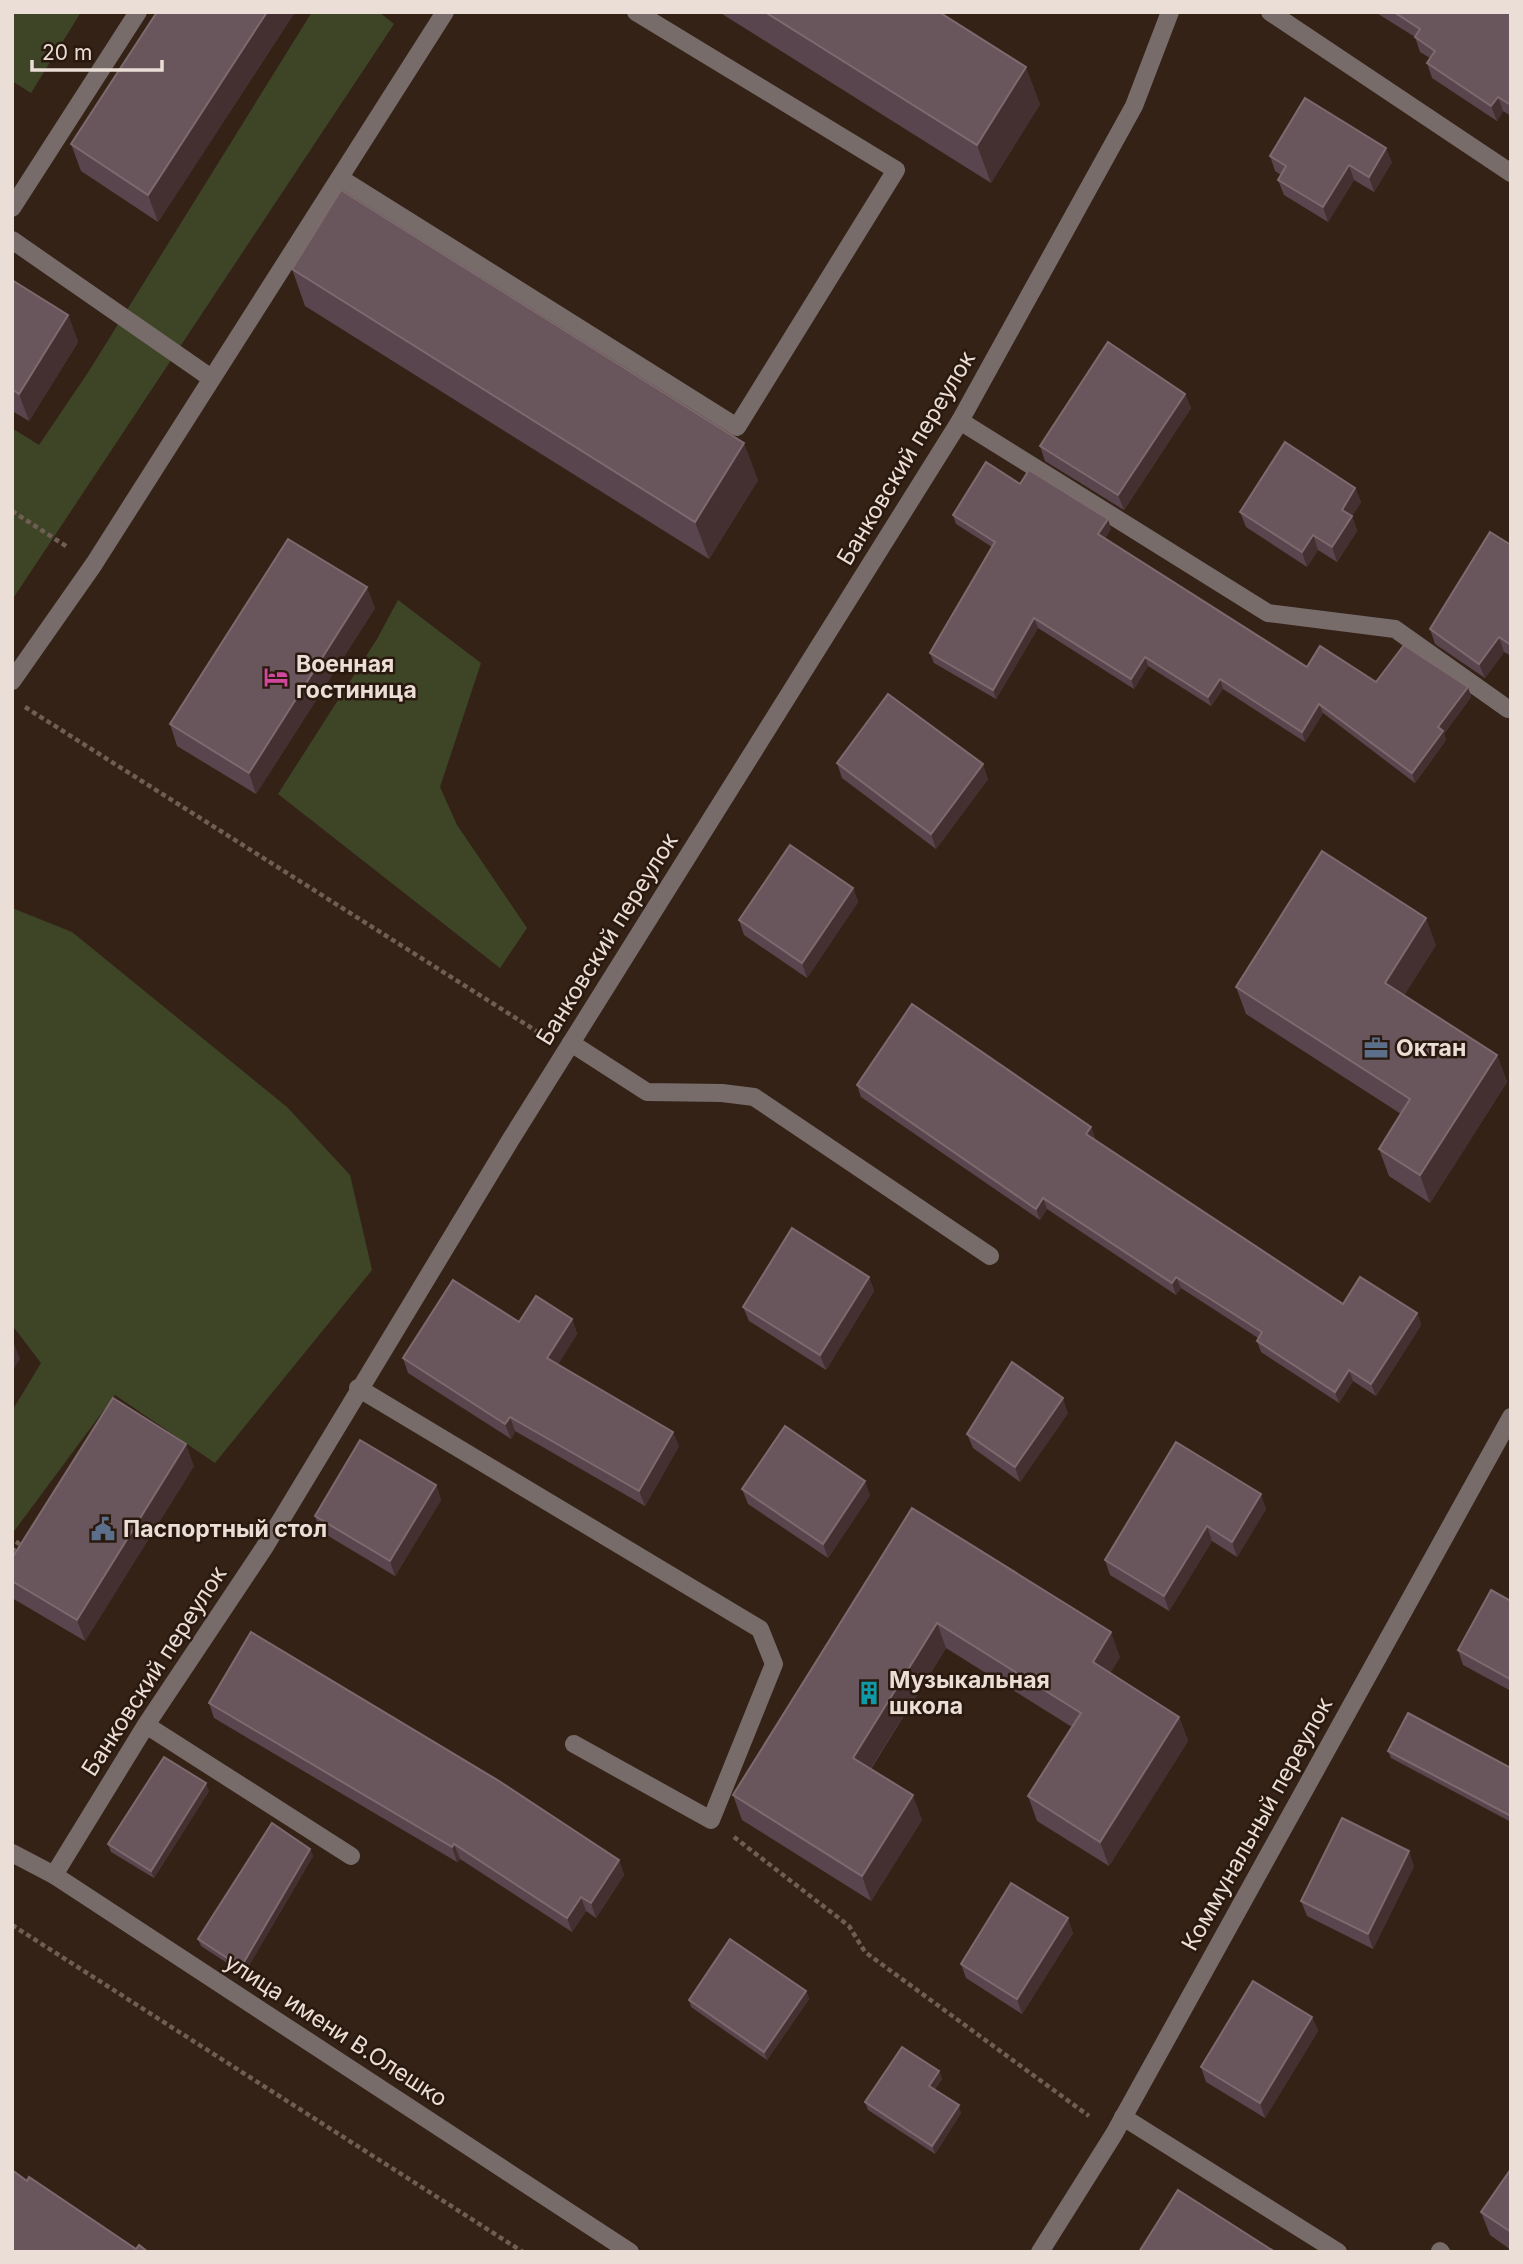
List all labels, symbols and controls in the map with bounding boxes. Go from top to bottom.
scale bar [32,28,161,72]
text: 20 m [42,40,92,65]
street label: Банковский переулок [831,345,981,570]
place label: Военная гостиница [296,650,417,704]
hotel icon: Военная гостиница [262,663,290,691]
street label: Банковский переулок [530,827,684,1050]
office icon: Октан [1362,1034,1390,1062]
place label: Октан [1396,1034,1466,1062]
public building icon: Паспортный стол [89,1515,117,1543]
place label: Паспортный стол [123,1515,327,1543]
street label: Банковский переулок [76,1560,233,1781]
place label: Музыкальная школа [889,1666,1050,1720]
building icon: Музыкальная школа [855,1679,883,1707]
street label: Коммунальный переулок [1176,1692,1339,1956]
street label: улица имени В.Олешко [219,1948,453,2112]

